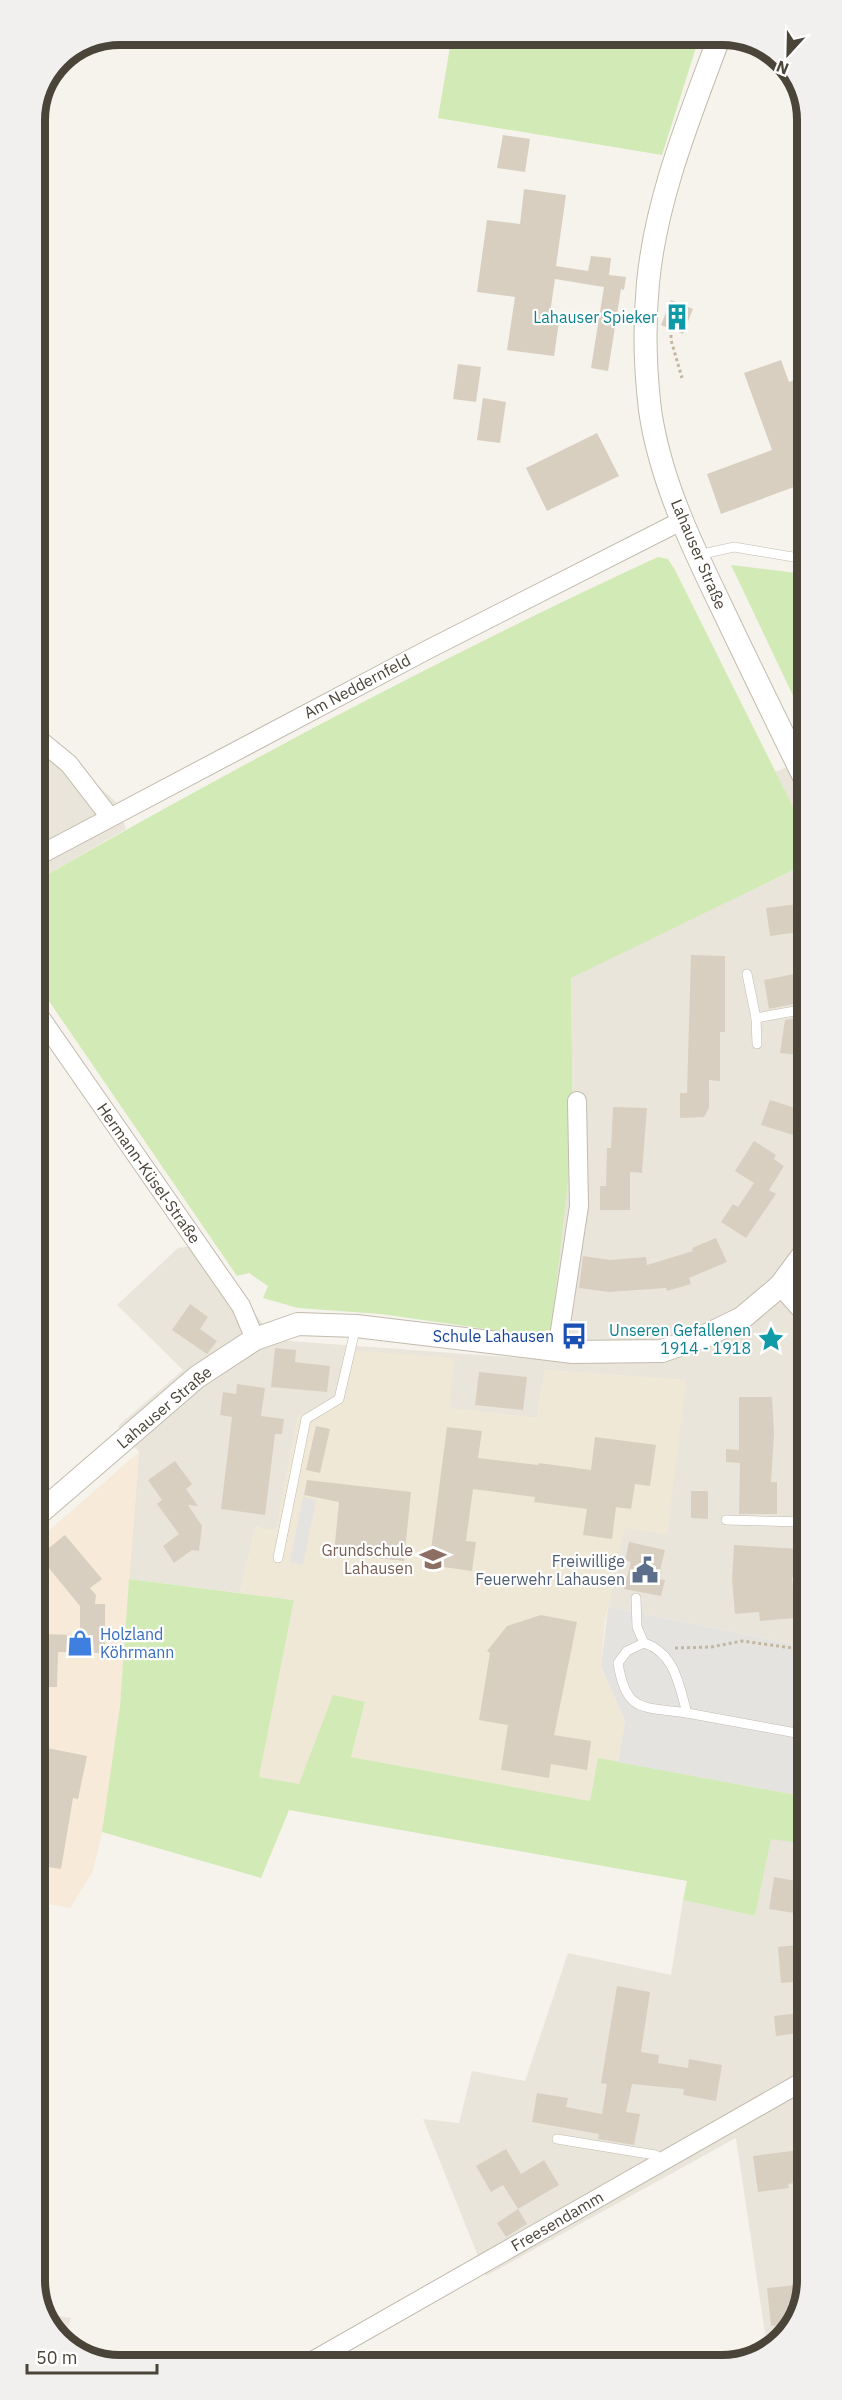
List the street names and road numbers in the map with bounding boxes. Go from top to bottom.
street label: Lahauser Straße [667,496,731,612]
street label: Am Neddernfeld [300,649,414,723]
street label: Hermann-Küsel-Straße [93,1099,205,1247]
street label: Lahauser Straße [112,1361,216,1453]
street label: Freesendamm [507,2186,607,2256]

